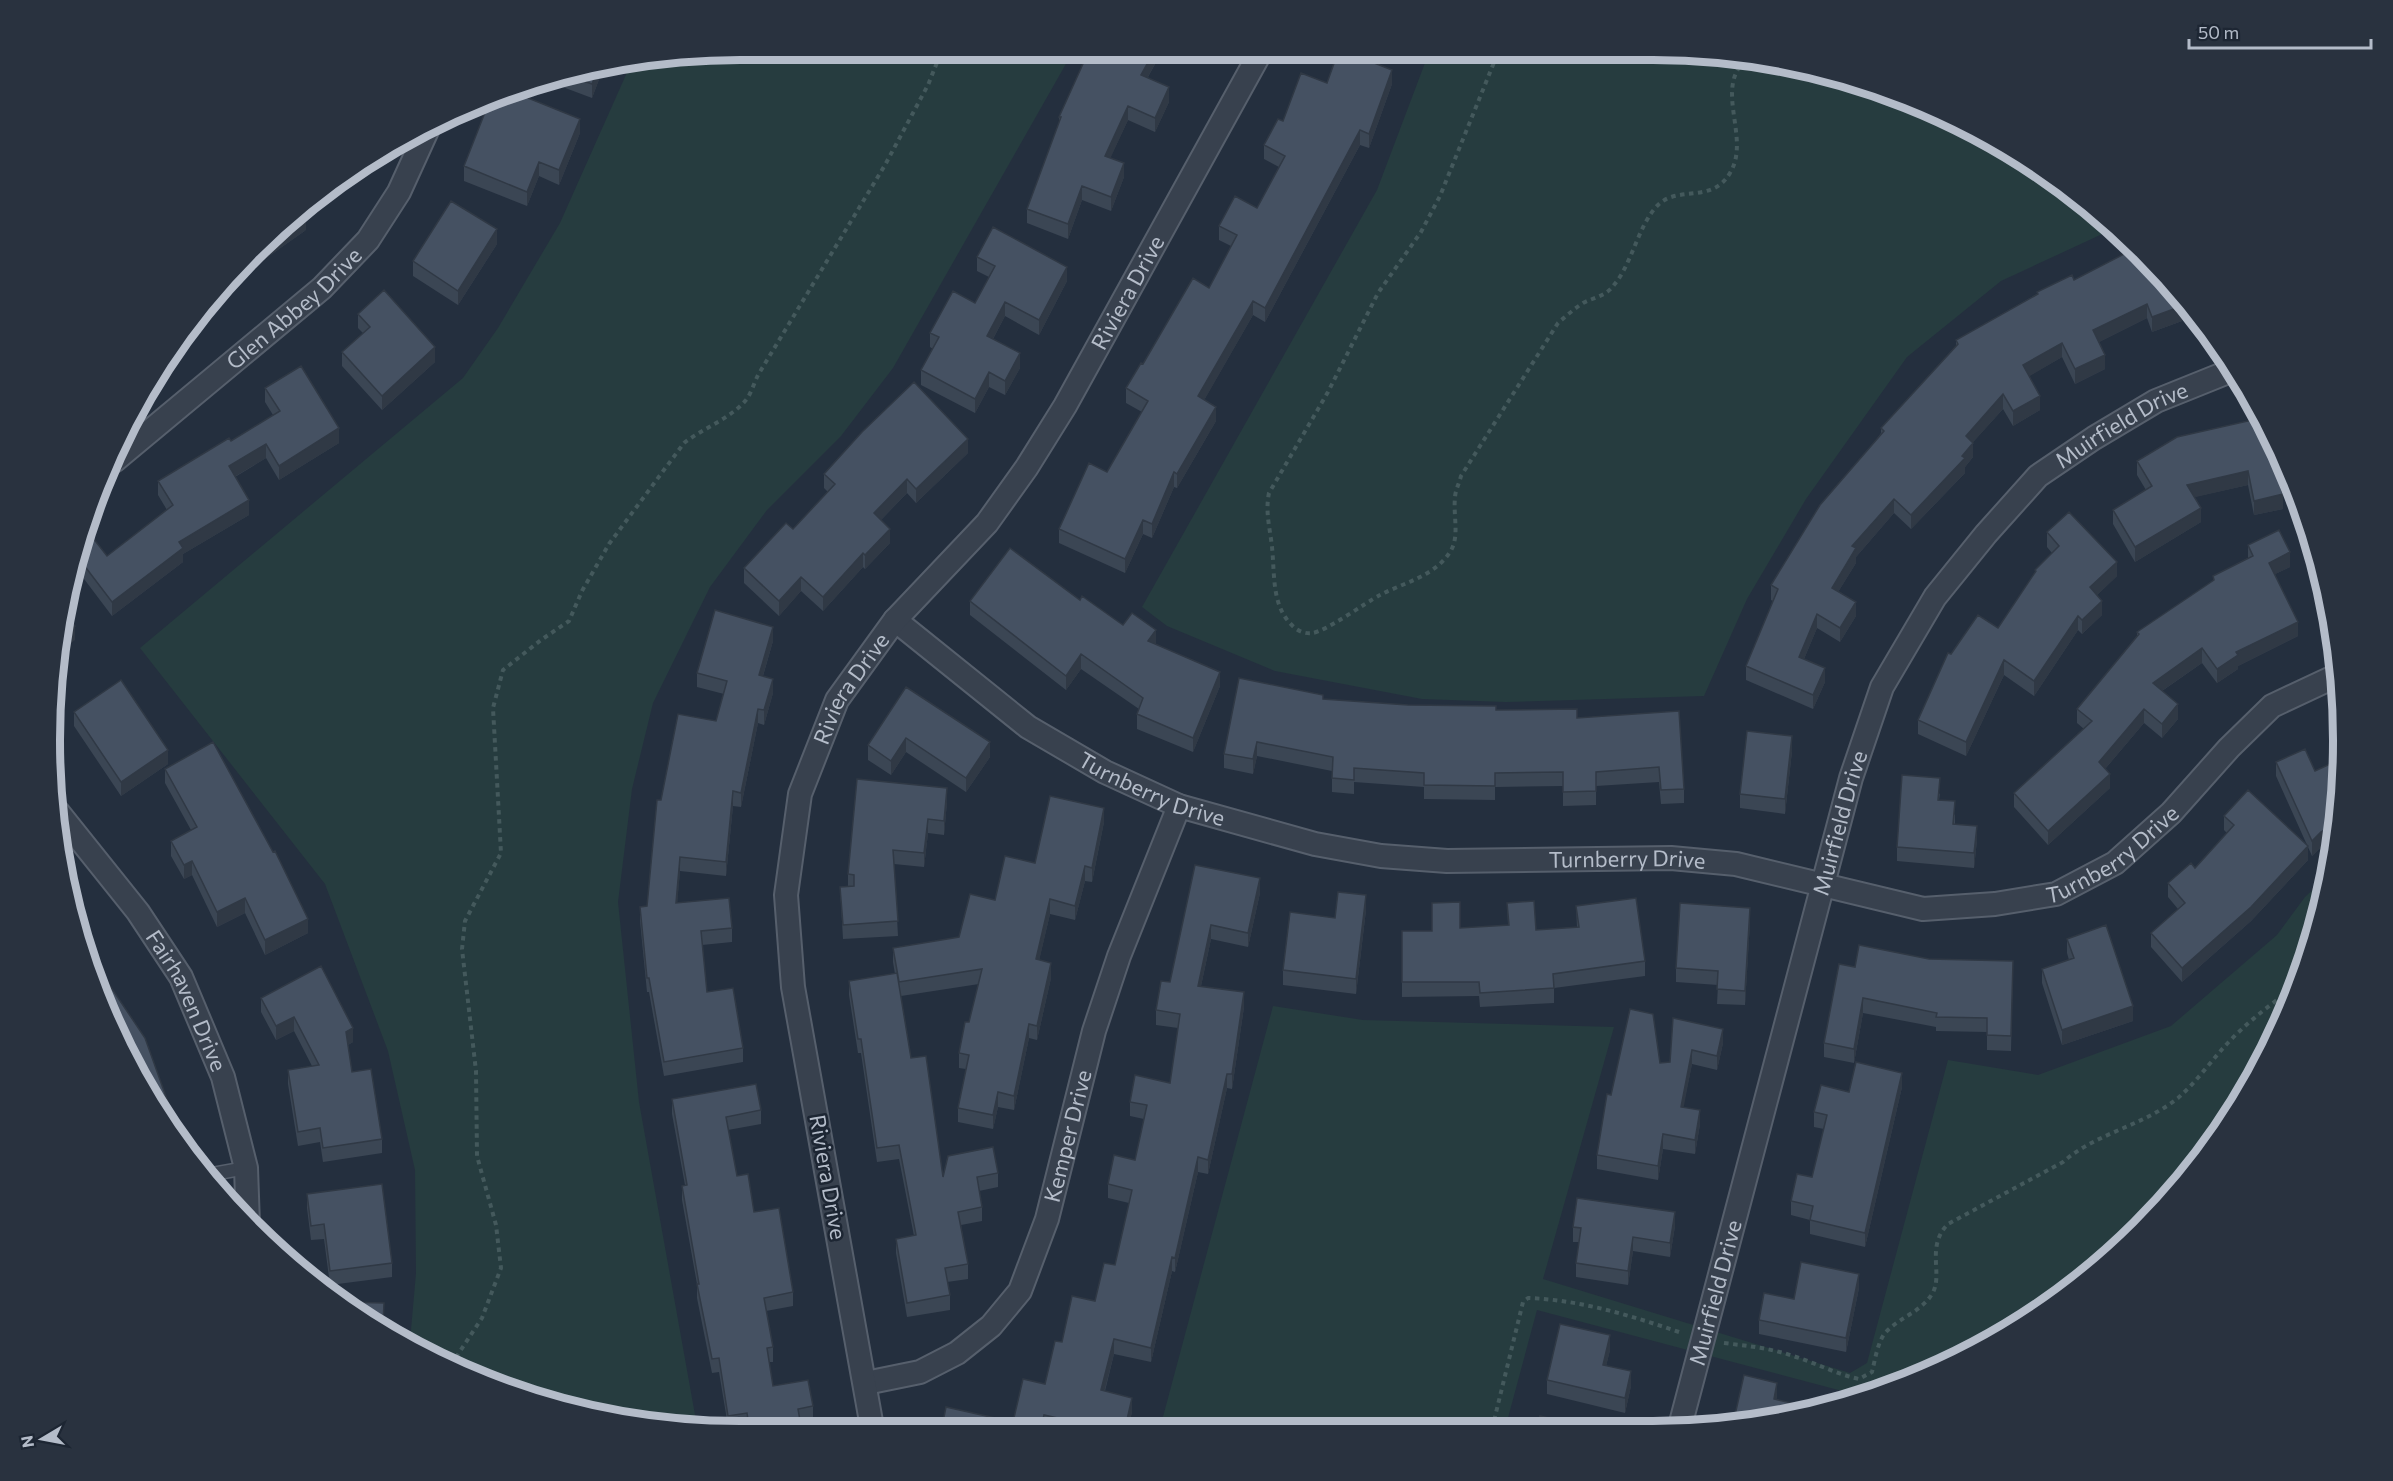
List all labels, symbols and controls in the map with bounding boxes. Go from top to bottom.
scale bar [2189,12,2370,50]
text: 50 m [2198,21,2239,43]
street label: Riviera Drive [1085,231,1170,354]
street label: Glen Abbey Drive [221,241,367,375]
street label: Muirfield Drive [2050,376,2191,474]
street label: Riviera Drive [807,627,894,748]
street label: Turnberry Drive [1074,746,1228,831]
street label: Muirfield Drive [1807,747,1872,898]
street label: Turnberry Drive [2044,799,2184,908]
street label: Turnberry Drive [1549,844,1707,874]
street label: Fairhaven Drive [141,925,233,1075]
street label: Kemper Drive [1038,1067,1097,1205]
street label: Riviera Drive [804,1112,853,1241]
street label: Muirfield Drive [1683,1217,1747,1368]
north arrow [12,1409,72,1469]
text: N [16,1434,37,1449]

